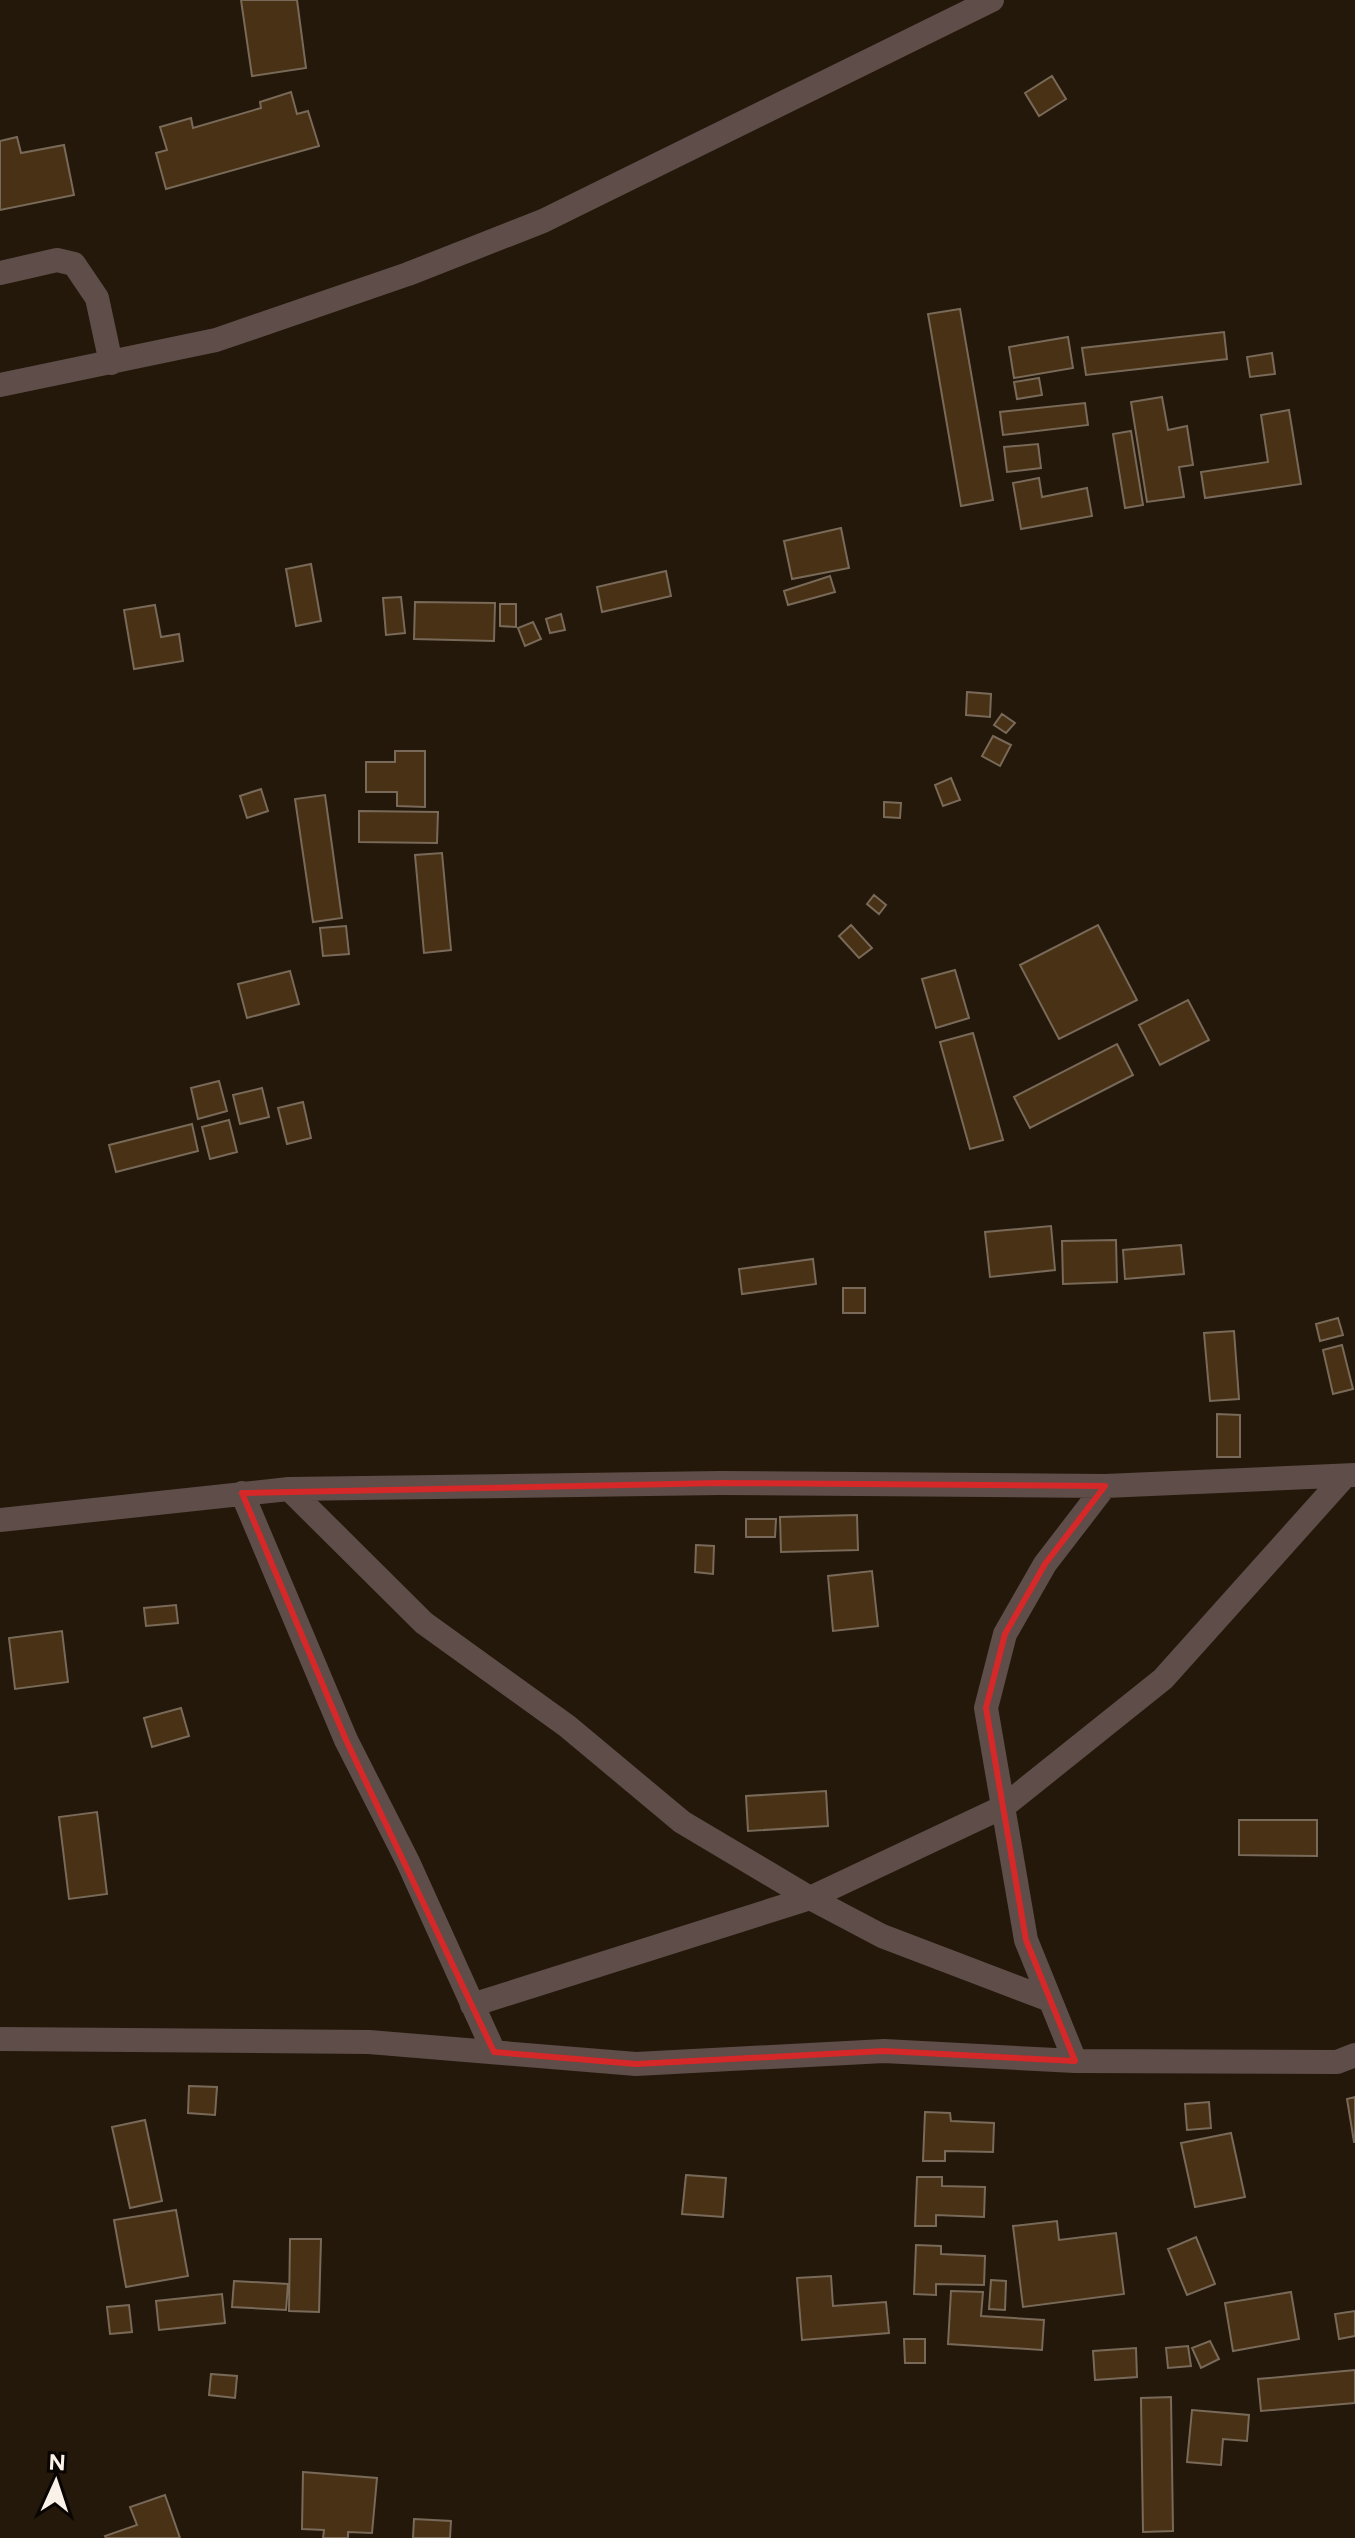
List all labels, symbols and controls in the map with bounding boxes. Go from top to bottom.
north arrow [16,2442,96,2522]
text: N [48,2449,66,2476]

